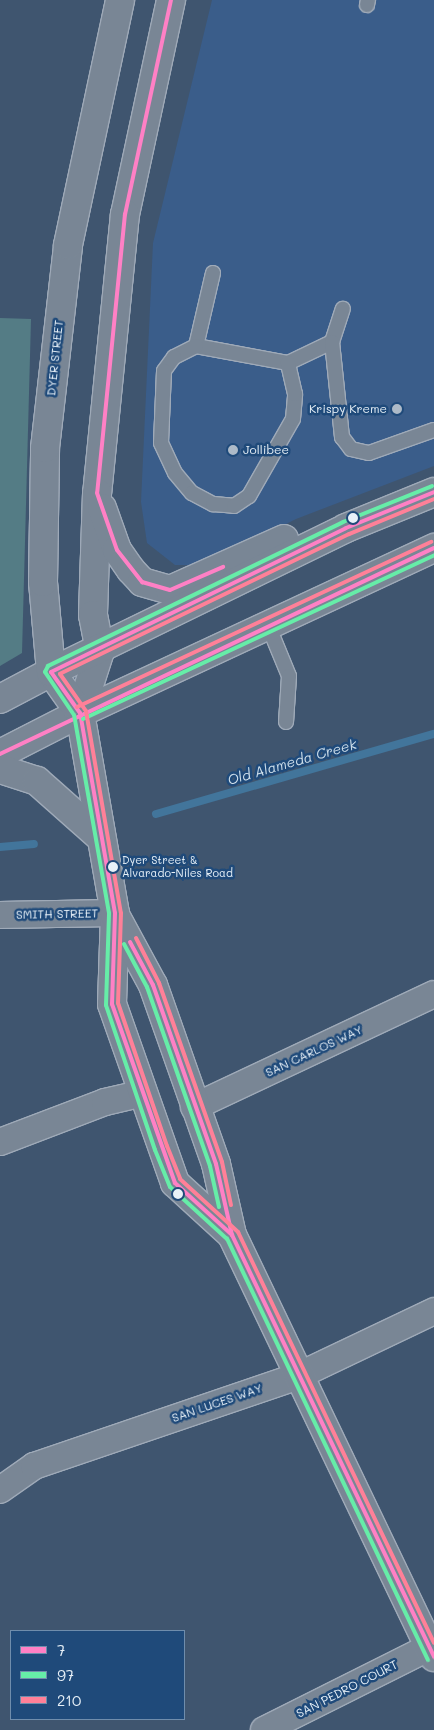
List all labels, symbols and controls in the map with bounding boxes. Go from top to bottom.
street label: DYER STREET [44,319,66,397]
place label: Krispy Kreme [309,402,387,416]
marker: Krispy Kreme [391,403,403,415]
place label: Jollibee [243,443,289,457]
marker: Jollibee [227,444,239,456]
unlabelled marker [348,513,358,523]
water label: Old Alameda Creek [225,736,359,788]
place label: Dyer Street & Alvarado-Niles Road [122,854,233,880]
marker: Dyer Street & Alvarado-Niles Road [108,862,118,872]
street label: SMITH STREET [16,906,98,922]
street label: SAN CARLOS WAY [263,1022,365,1080]
unlabelled marker [173,1189,183,1199]
street label: SAN LUCES WAY [170,1381,264,1425]
legend [10,1630,185,1720]
text: 7 [57,1640,65,1660]
street label: SAN PEDRO COURT [294,1657,400,1721]
text: 97 [57,1665,74,1685]
text: 210 [57,1690,81,1710]

